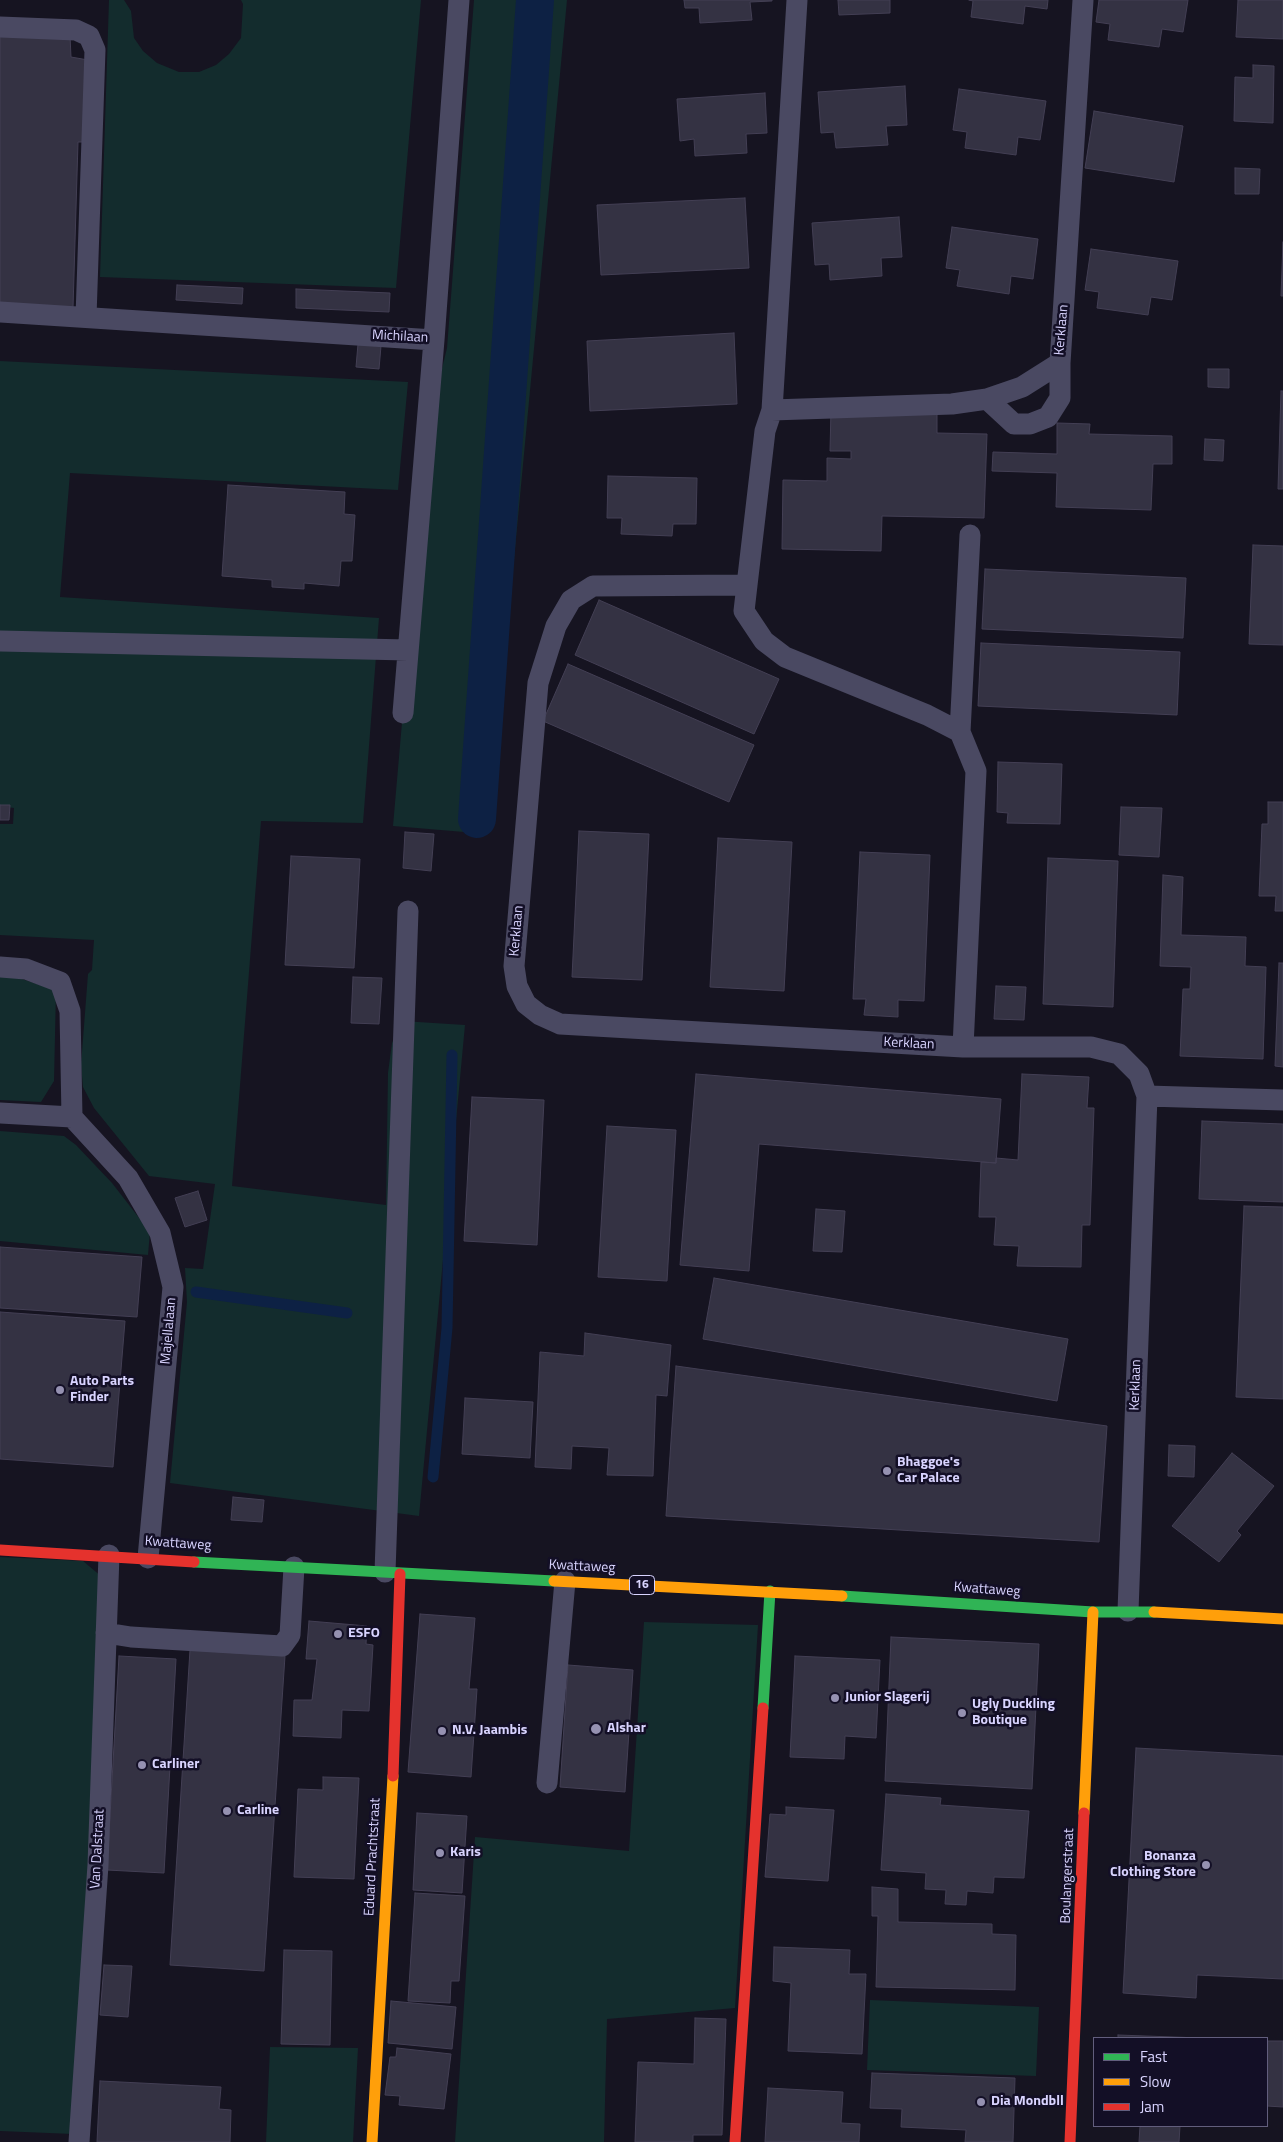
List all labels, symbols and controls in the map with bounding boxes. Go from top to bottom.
street label: Kerklaan [1051,304,1073,356]
street label: Michilaan [371,327,429,347]
street label: Kerklaan [506,905,528,957]
street label: Kerklaan [883,1034,935,1054]
street label: Majellalaan [158,1297,180,1365]
street label: Kerklaan [1127,1359,1145,1411]
place label: Auto Parts Finder [70,1374,134,1406]
marker: Auto Parts Finder [54,1384,66,1396]
place label: Bhaggoe's Car Palace [897,1455,960,1488]
marker: Bhaggoe's Car Palace [881,1465,893,1477]
street label: Kwattaweg [144,1533,212,1555]
street label: Kwattaweg [548,1557,616,1577]
road number: 16 [630,1576,654,1594]
street label: Kwattaweg [953,1579,1021,1601]
place label: ESFO [348,1626,380,1642]
marker: ESFO [332,1628,344,1640]
place label: Junior Slagerij [845,1690,930,1706]
marker: Junior Slagerij [829,1692,841,1704]
place label: Ugly Duckling Boutique [972,1697,1055,1730]
marker: Ugly Duckling Boutique [956,1707,968,1719]
place label: Alshar [607,1721,646,1737]
marker: Alshar [589,1722,603,1736]
place label: N.V. Jaambis [452,1723,527,1739]
marker: N.V. Jaambis [436,1725,448,1737]
place label: Carliner [152,1757,199,1773]
marker: Carliner [136,1759,148,1771]
street label: Eduard Prachtstraat [362,1797,384,1917]
place label: Carline [237,1803,279,1819]
marker: Carline [221,1805,233,1817]
street label: Van Dalstraat [88,1809,108,1889]
street label: Boulangerstraat [1058,1828,1078,1924]
place label: Karis [450,1845,481,1861]
marker: Karis [434,1847,446,1859]
place label: Bonanza Clothing Store [1110,1849,1196,1881]
marker: Bonanza Clothing Store [1200,1859,1212,1871]
legend [1093,2037,1268,2127]
text: Fast [1140,2045,1167,2068]
text: Slow [1140,2070,1171,2093]
place label: Dia Mondbll [991,2094,1064,2110]
text: Jam [1140,2095,1164,2118]
marker: Dia Mondbll [975,2096,987,2108]

